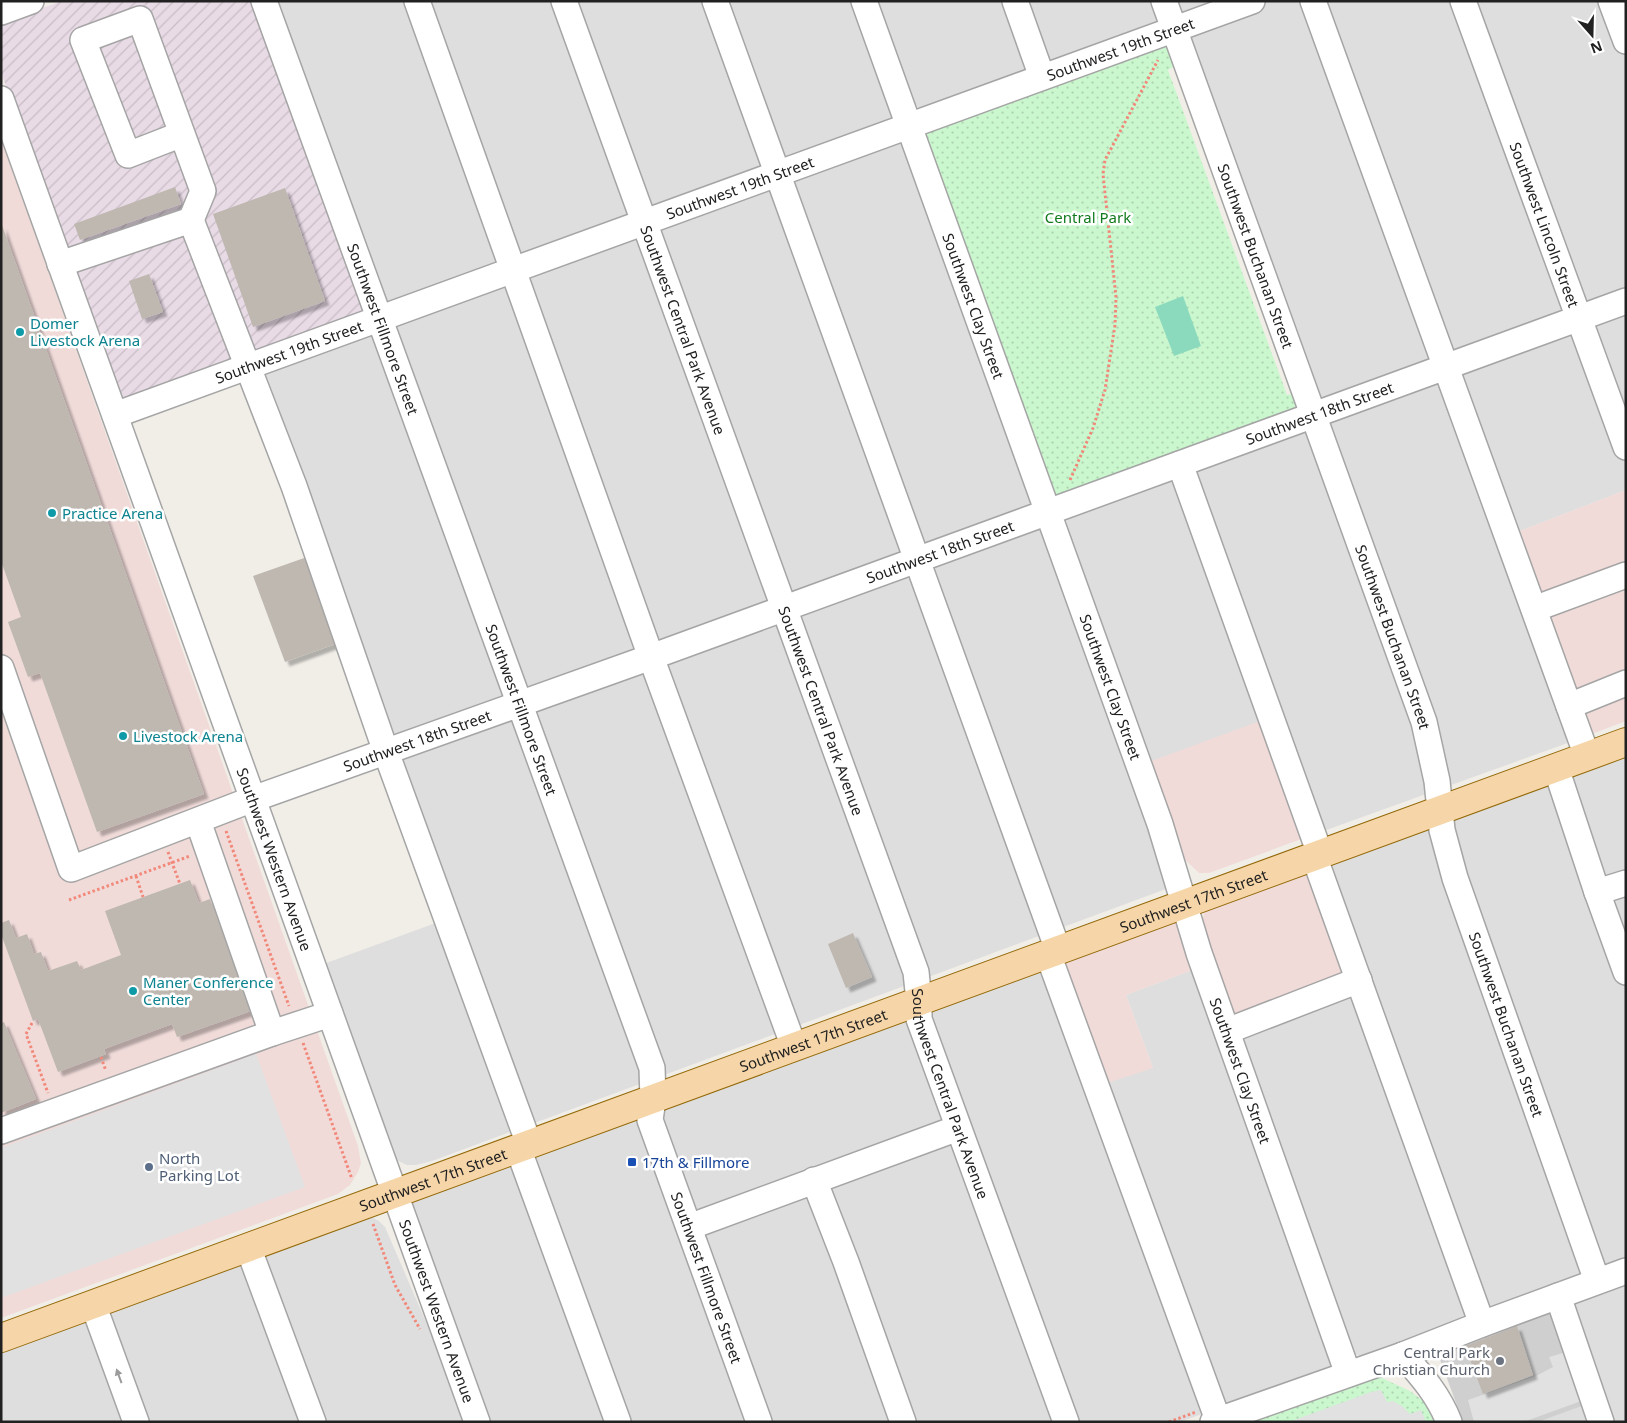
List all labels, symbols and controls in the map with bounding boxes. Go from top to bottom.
north arrow [1567,10,1617,60]
street label: Southwest 19th Street [1044,13,1198,85]
text: N [1588,37,1605,59]
street label: Southwest Lincoln Street [1505,139,1584,310]
street label: Southwest 19th Street [663,151,817,224]
street label: Southwest Buchanan Street [1213,161,1299,352]
park label: Central Park [1045,207,1131,227]
street label: Southwest Central Park Avenue [636,223,730,437]
street label: Southwest Clay Street [938,230,1009,382]
street label: Southwest Fillmore Street [343,241,424,418]
place label: Domer Livestock Arena [30,313,140,350]
street label: Southwest 19th Street [212,315,366,388]
marker: Domer Livestock Arena [14,326,26,338]
street label: Southwest 18th Street [1243,377,1397,449]
place label: Practice Arena [62,503,163,523]
marker: Practice Arena [46,507,58,519]
street label: Southwest 18th Street [863,515,1017,588]
street label: Southwest Buchanan Street [1351,542,1435,732]
street label: Southwest Central Park Avenue [774,603,868,818]
street label: Southwest Clay Street [1075,611,1146,763]
street label: Southwest Fillmore Street [481,621,562,799]
street label: Southwest 18th Street [340,705,494,776]
place label: Livestock Arena [133,726,243,746]
marker: Livestock Arena [117,730,129,742]
street label: Southwest Western Avenue [232,765,317,954]
street label: Southwest 17th Street [1117,864,1270,937]
street label: Southwest Buchanan Street [1465,929,1549,1120]
place label: Maner Conference Center [143,972,274,1009]
marker: Maner Conference Center [127,985,139,997]
street label: Southwest Central Park Avenue [908,987,994,1201]
street label: Southwest Clay Street [1206,995,1276,1147]
street label: Southwest 17th Street [737,1004,890,1076]
street label: Southwest 17th Street [356,1143,510,1216]
place label: North Parking Lot [159,1148,240,1185]
place label: 17th & Fillmore [642,1152,749,1172]
marker: 17th & Fillmore [626,1156,638,1168]
marker: North Parking Lot [143,1161,155,1173]
street label: Southwest Fillmore Street [667,1189,747,1366]
street label: Southwest Western Avenue [395,1217,479,1405]
place label: Central Park Christian Church [1373,1342,1490,1379]
marker: Central Park Christian Church [1494,1355,1506,1367]
one-way arrow [115,1368,123,1383]

